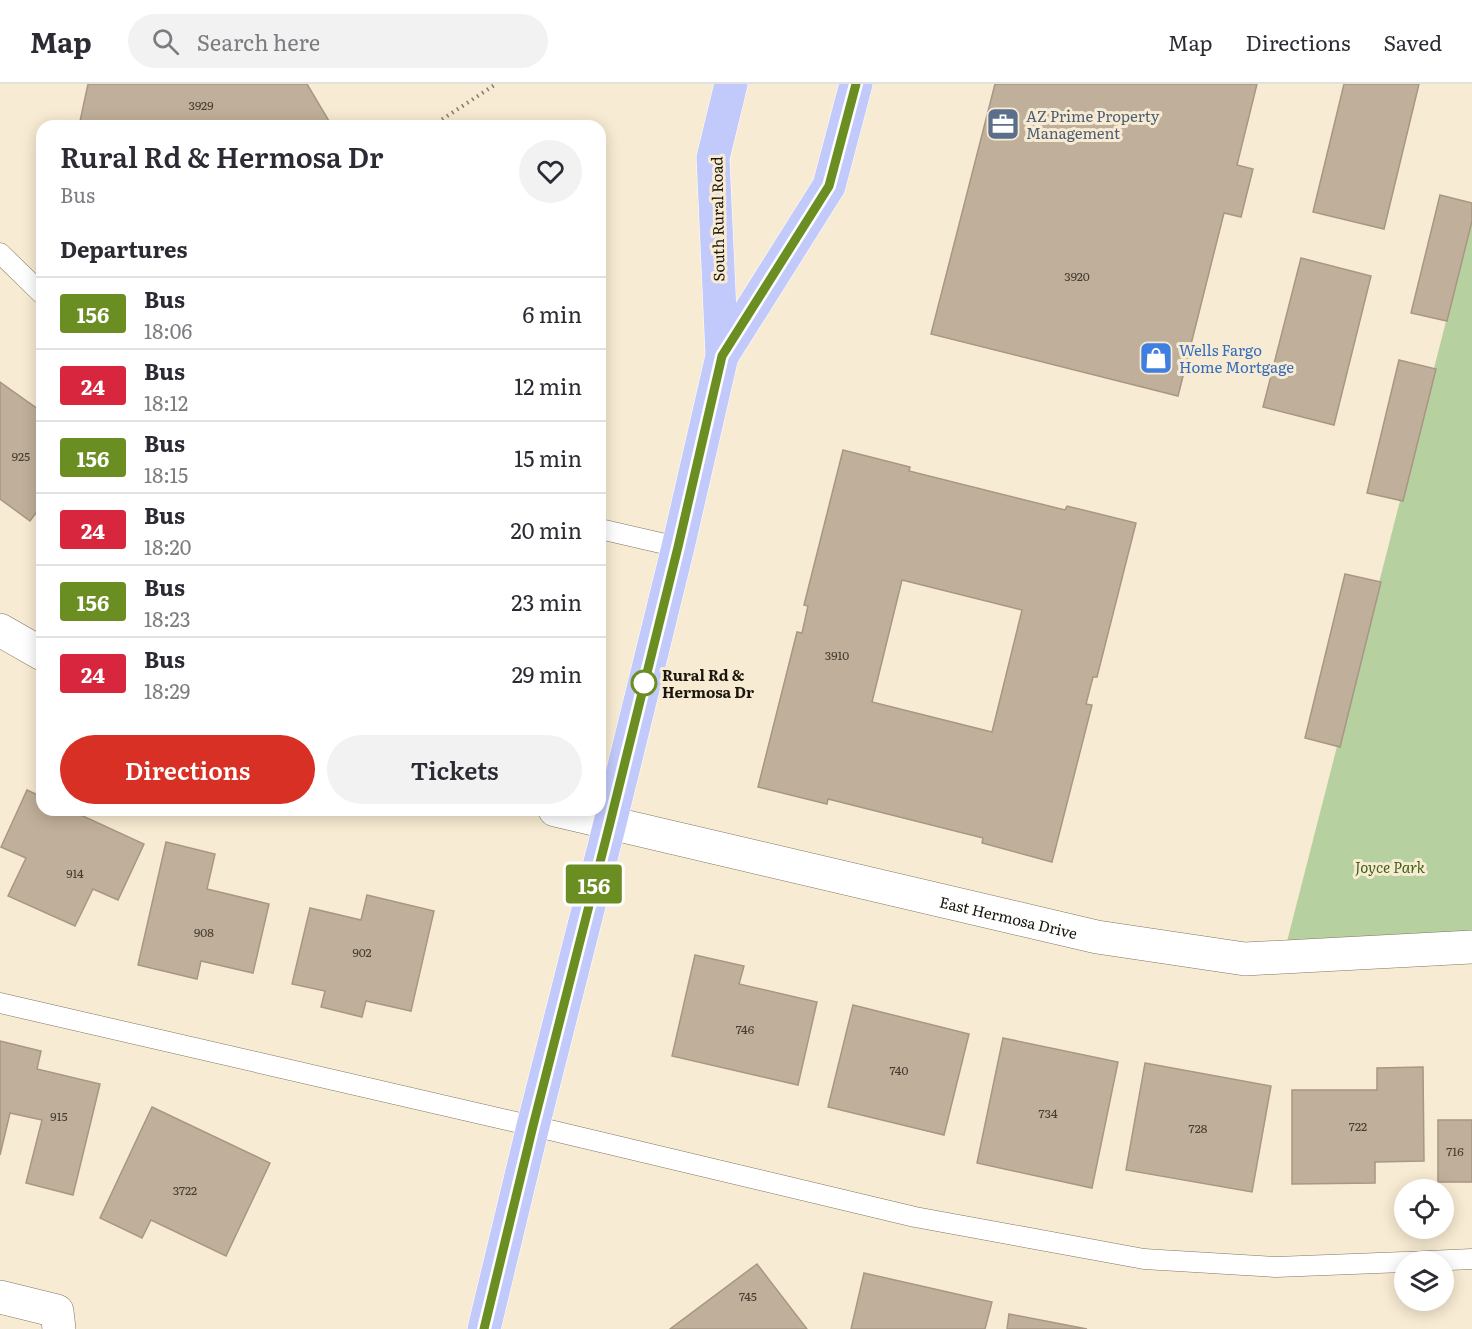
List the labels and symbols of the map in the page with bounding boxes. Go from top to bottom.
house number: 3929 [189,96,213,114]
place label: AZ Prime Property Management [1026,104,1160,144]
office icon: AZ Prime Property Management [985,106,1021,142]
street label: South Rural Road [704,156,730,282]
house number: 3920 [1064,267,1090,285]
place label: Wells Fargo Home Mortgage [1179,338,1294,378]
shop icon: Wells Fargo Home Mortgage [1138,340,1174,376]
house number: 925 [12,447,30,465]
house number: 3910 [825,646,849,664]
place label: Rural Rd & Hermosa Dr [662,663,754,703]
marker: Rural Rd & Hermosa Dr [631,670,657,696]
park label: Joyce Park [1355,855,1426,878]
house number: 914 [66,864,84,882]
line badge: 156 [560,864,628,904]
street label: East Hermosa Drive [938,889,1080,944]
house number: 908 [194,923,214,941]
house number: 902 [352,943,372,961]
house number: 746 [736,1020,755,1038]
house number: 740 [890,1061,908,1079]
house number: 734 [1038,1104,1058,1122]
house number: 915 [50,1107,68,1125]
house number: 722 [1349,1117,1367,1135]
house number: 728 [1189,1119,1208,1137]
house number: 716 [1446,1142,1464,1160]
house number: 3722 [173,1181,197,1199]
house number: 745 [739,1287,757,1305]

